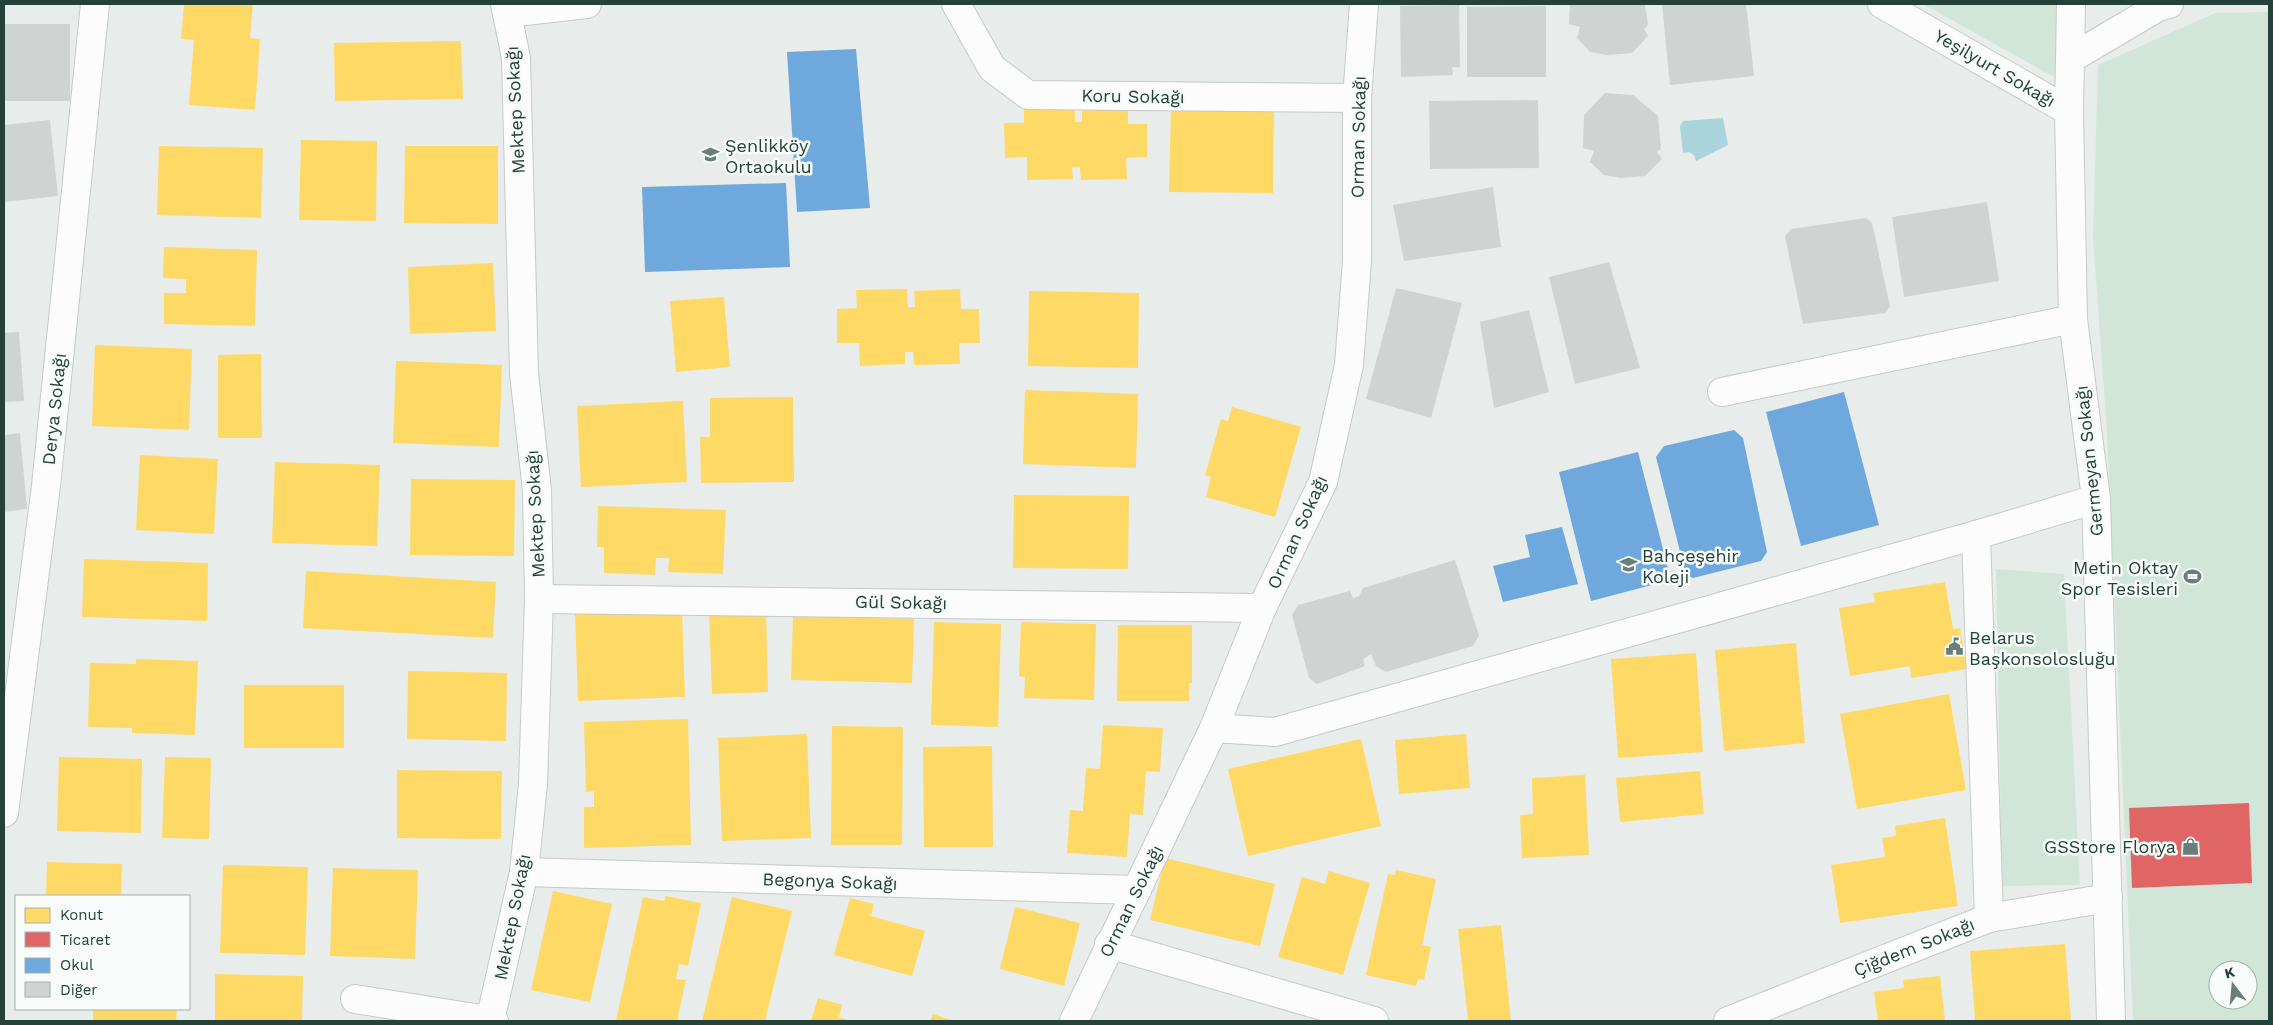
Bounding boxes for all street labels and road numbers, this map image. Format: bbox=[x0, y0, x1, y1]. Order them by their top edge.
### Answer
street label: Yeşilyurt Sokağı bbox=[1931, 25, 2059, 111]
street label: Mektep Sokağı bbox=[501, 45, 529, 175]
street label: Orman Sokağı bbox=[1346, 76, 1370, 198]
street label: Koru Sokağı bbox=[1081, 85, 1185, 107]
street label: Derya Sokağı bbox=[38, 352, 70, 466]
street label: Germeyan Sokağı bbox=[2071, 385, 2107, 537]
street label: Mektep Sokağı bbox=[521, 449, 549, 579]
street label: Orman Sokağı bbox=[1263, 472, 1331, 592]
street label: Gül Sokağı bbox=[855, 591, 947, 613]
street label: Orman Sokağı bbox=[1095, 841, 1167, 961]
street label: Mektep Sokağı bbox=[489, 852, 535, 982]
street label: Begonya Sokağı bbox=[762, 868, 898, 894]
street label: Çiğdem Sokağı bbox=[1850, 913, 1978, 981]

